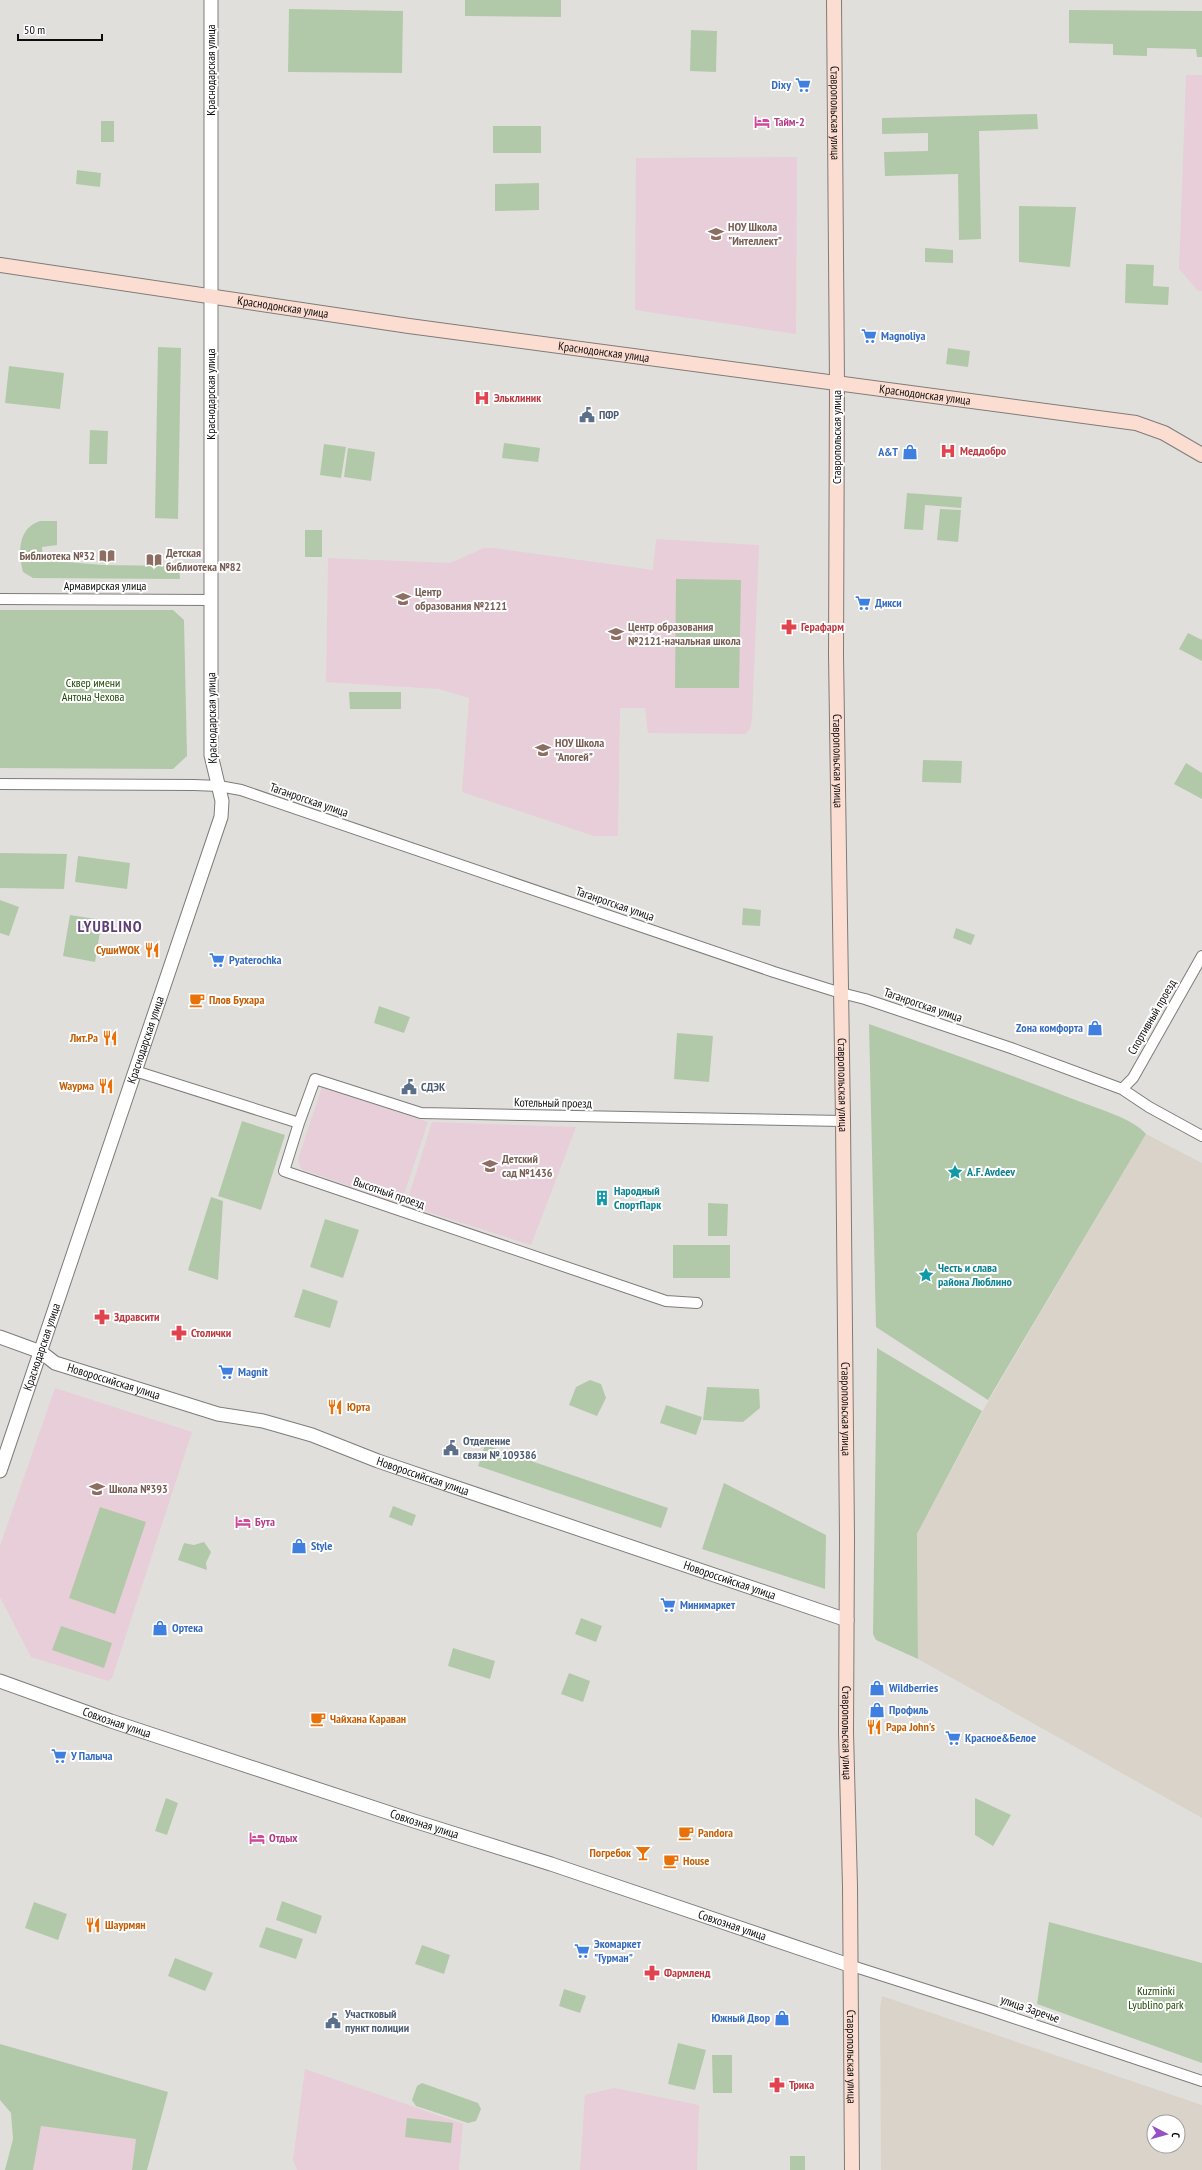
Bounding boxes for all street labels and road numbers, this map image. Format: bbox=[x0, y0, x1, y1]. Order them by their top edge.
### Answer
street label: Краснодарская улица bbox=[203, 24, 218, 116]
street label: Ставропольская улица bbox=[828, 66, 843, 160]
street label: Краснодонская улица bbox=[236, 292, 330, 321]
street label: Краснодонская улица bbox=[557, 338, 651, 365]
street label: Краснодарская улица bbox=[203, 348, 218, 440]
street label: Краснодонская улица bbox=[878, 381, 972, 408]
street label: Ставропольская улица bbox=[829, 390, 844, 484]
street label: Армавирская улица bbox=[64, 578, 147, 593]
street label: Краснодарская улица bbox=[203, 672, 220, 764]
street label: Ставропольская улица bbox=[830, 714, 846, 808]
street label: Таганрогская улица bbox=[268, 779, 351, 820]
street label: Таганрогская улица bbox=[574, 883, 657, 924]
street label: Спортивный проезд bbox=[1124, 976, 1180, 1057]
street label: Таганрогская улица bbox=[882, 984, 965, 1025]
street label: Краснодарская улица bbox=[123, 994, 167, 1086]
street label: Ставропольская улица bbox=[835, 1038, 851, 1132]
street label: Котельный проезд bbox=[514, 1094, 593, 1111]
street label: Высотный проезд bbox=[351, 1173, 428, 1212]
street label: Краснодарская улица bbox=[20, 1301, 63, 1392]
street label: Новороссийская улица bbox=[66, 1359, 162, 1403]
street label: Ставропольская улица bbox=[838, 1362, 854, 1456]
street label: Новороссийская улица bbox=[375, 1453, 471, 1498]
street label: Новороссийская улица bbox=[682, 1557, 778, 1602]
street label: Ставропольская улица bbox=[839, 1686, 855, 1780]
street label: Совхозная улица bbox=[81, 1703, 153, 1741]
street label: Совхозная улица bbox=[388, 1806, 461, 1842]
street label: Совхозная улица bbox=[696, 1906, 769, 1944]
street label: улица Заречье bbox=[999, 1991, 1062, 2026]
street label: Ставропольская улица bbox=[844, 2010, 860, 2104]

